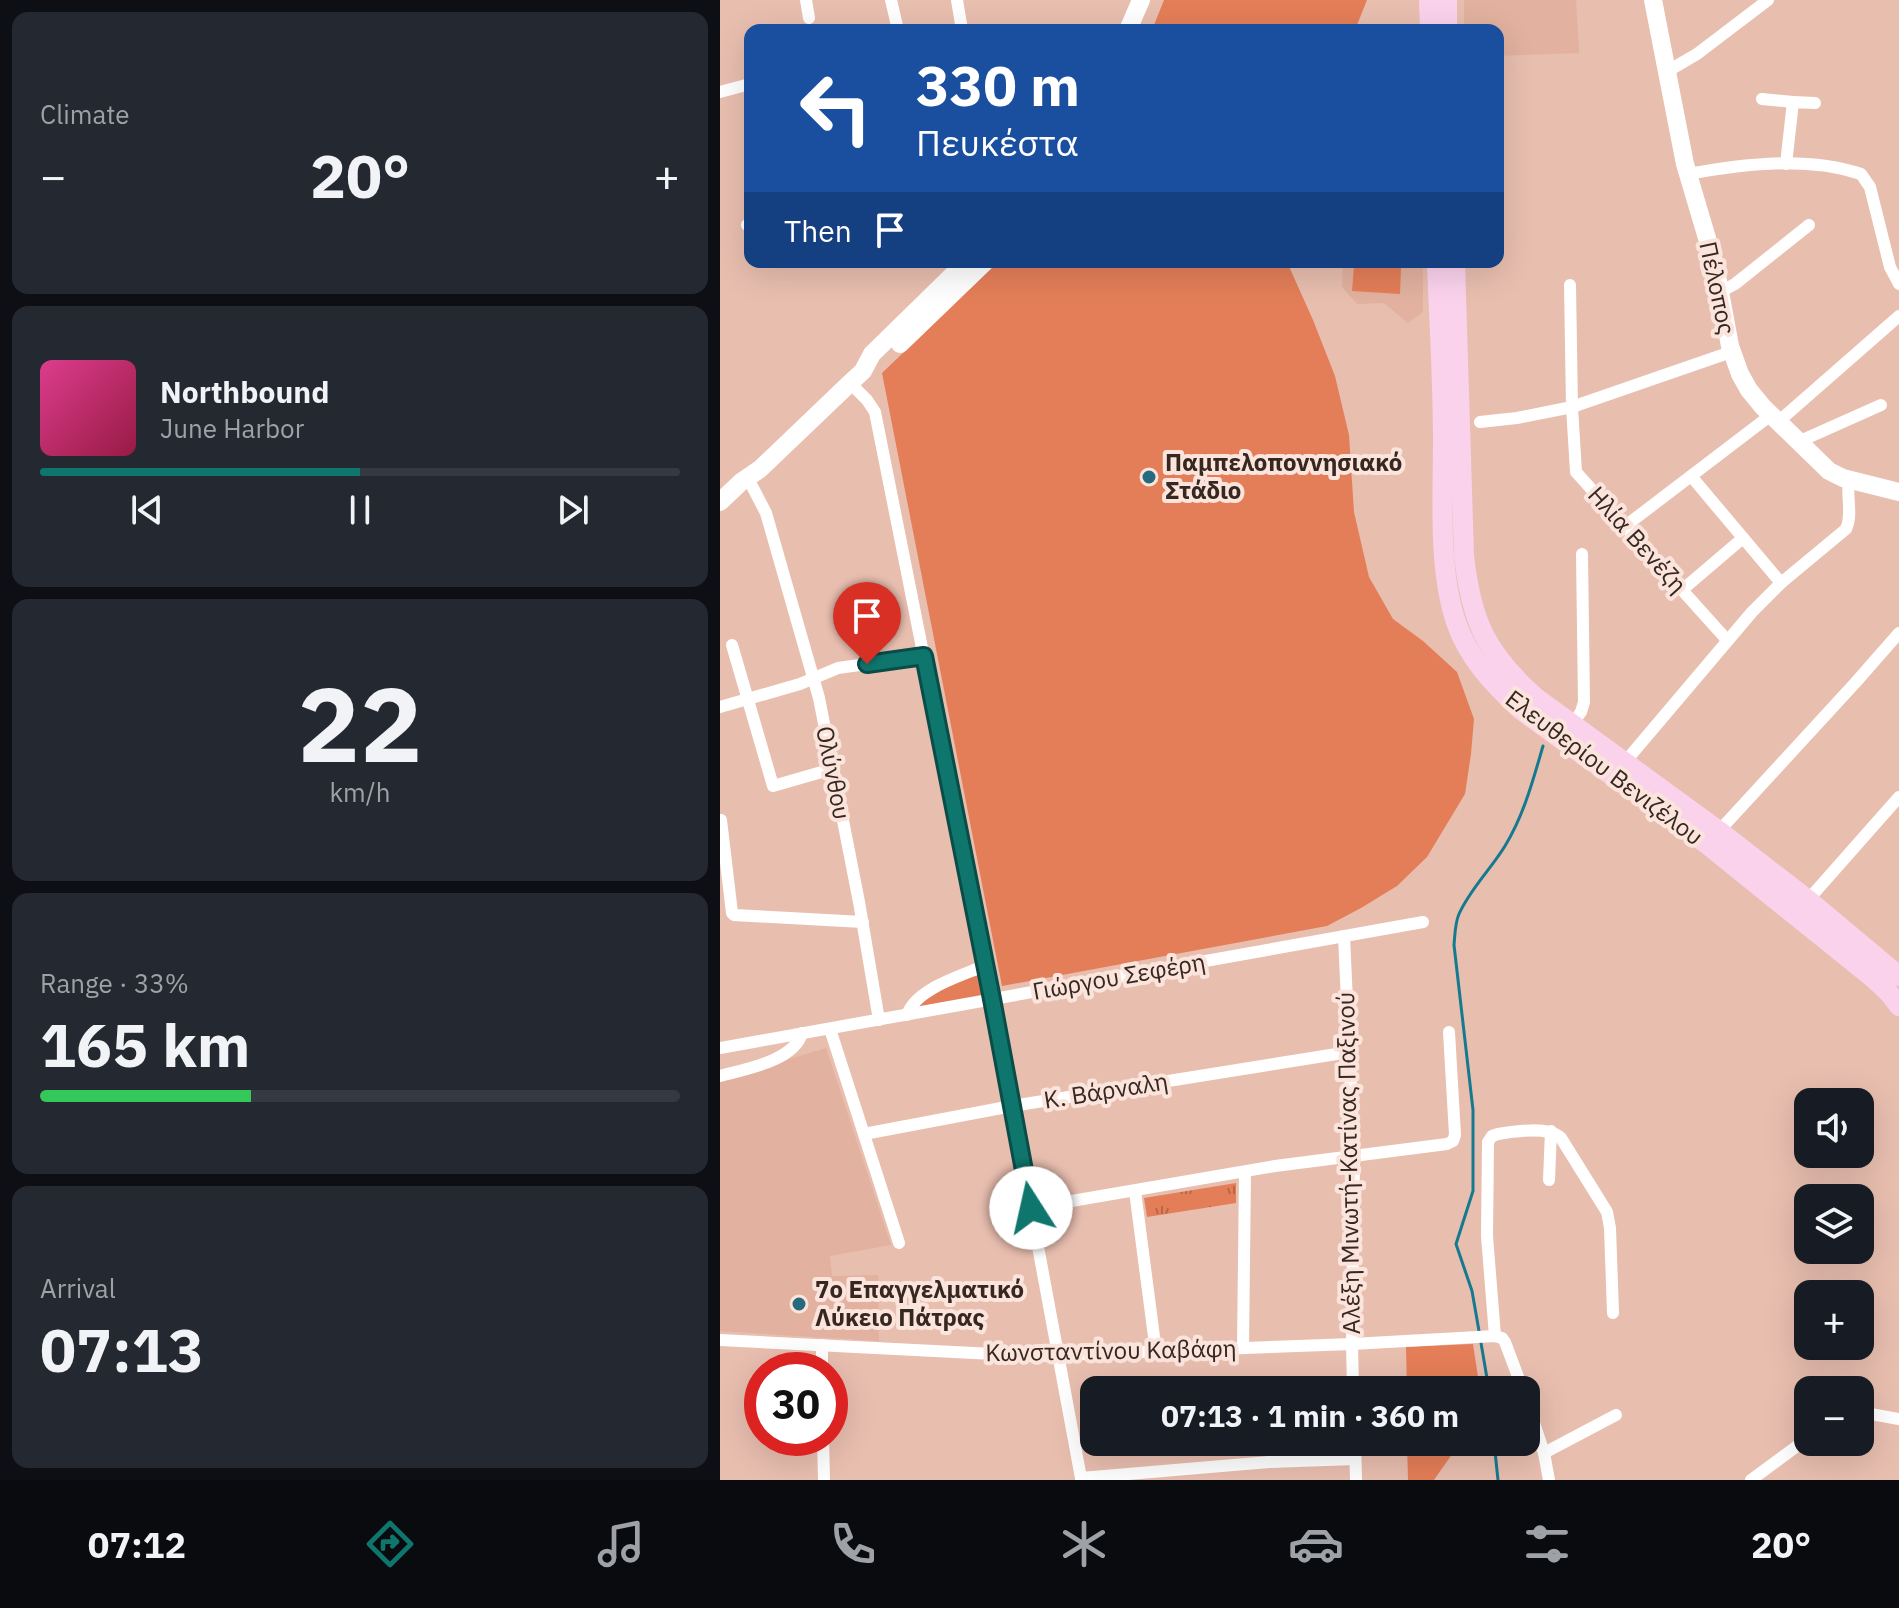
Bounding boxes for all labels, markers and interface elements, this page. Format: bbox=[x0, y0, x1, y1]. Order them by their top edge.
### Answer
text: 330 m bbox=[916, 49, 1080, 121]
icon: left bbox=[784, 56, 888, 160]
text: Climate bbox=[40, 97, 130, 131]
text: Πευκέστα bbox=[916, 119, 1079, 166]
text: 20° bbox=[310, 136, 410, 215]
text: − bbox=[40, 147, 66, 204]
text: + bbox=[654, 147, 680, 204]
icon: arrive bbox=[868, 208, 912, 252]
text: Then bbox=[784, 211, 852, 250]
street label: Πέλοπος bbox=[1693, 238, 1743, 337]
text: Northbound bbox=[160, 372, 329, 411]
text: June Harbor bbox=[160, 411, 304, 445]
place label: Παμπελοποννησιακό Στάδιο bbox=[1165, 446, 1402, 506]
marker: Παμπελοποννησιακό Στάδιο bbox=[1140, 468, 1158, 486]
street label: Ηλία Βενέζη bbox=[1581, 479, 1694, 600]
icon: previous bbox=[125, 488, 169, 532]
icon: pause bbox=[338, 488, 382, 532]
icon: next bbox=[551, 488, 595, 532]
pin bbox=[833, 582, 901, 664]
icon: arrive bbox=[845, 594, 889, 638]
text: 22 bbox=[298, 655, 422, 791]
street label: Ελευθερίου Βενιζέλου bbox=[1499, 682, 1710, 852]
street label: Ολύνθου bbox=[809, 723, 859, 822]
text: km/h bbox=[329, 775, 391, 809]
street label: Γιώργου Σεφέρη bbox=[1030, 945, 1208, 1007]
text: Range · 33% bbox=[40, 966, 189, 1000]
street label: Αλέξη Μινωτή-Κατίνας Παξινού bbox=[1329, 991, 1367, 1335]
text: 165 km bbox=[40, 1005, 250, 1084]
street label: Κ. Βάρναλη bbox=[1041, 1064, 1170, 1116]
map controls bbox=[1794, 1088, 1874, 1456]
button: sound bbox=[1794, 1088, 1874, 1168]
position arrow bbox=[989, 1166, 1073, 1250]
button: layers bbox=[1794, 1184, 1874, 1264]
text: Arrival bbox=[40, 1271, 116, 1305]
place label: 7ο Επαγγελματικό Λύκειο Πάτρας bbox=[815, 1273, 1024, 1333]
button: + bbox=[1794, 1280, 1874, 1360]
marker: 7ο Επαγγελματικό Λύκειο Πάτρας bbox=[790, 1295, 808, 1313]
text: 07:13 bbox=[40, 1310, 204, 1389]
street label: Κωνσταντίνου Καβάφη bbox=[985, 1332, 1237, 1368]
speed limit sign: 30 bbox=[744, 1352, 848, 1456]
button: − bbox=[1794, 1376, 1874, 1456]
text: 07:13 · 1 min · 360 m bbox=[1161, 1396, 1459, 1435]
icon: directions bbox=[362, 1516, 418, 1572]
icon: music bbox=[593, 1516, 649, 1572]
icon: phone bbox=[825, 1516, 881, 1572]
icon: climate bbox=[1056, 1516, 1112, 1572]
icon: car bbox=[1288, 1516, 1344, 1572]
icon: filters bbox=[1519, 1516, 1575, 1572]
text: 07:12 bbox=[88, 1521, 186, 1568]
text: 20° bbox=[1751, 1521, 1811, 1568]

